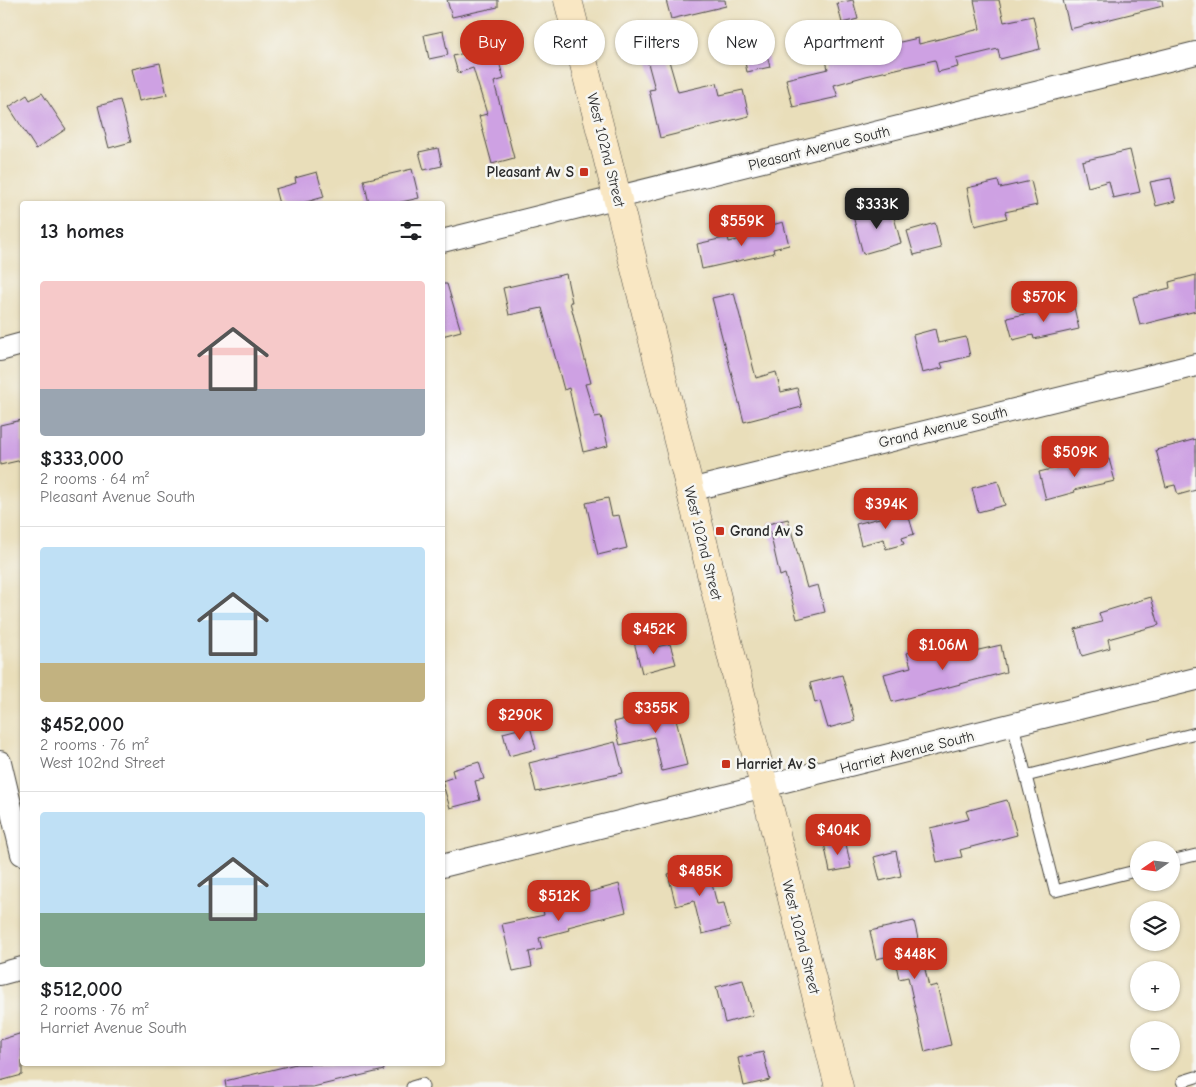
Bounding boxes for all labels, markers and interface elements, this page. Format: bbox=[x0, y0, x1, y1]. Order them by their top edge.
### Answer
chip: Buy bbox=[460, 20, 524, 65]
chip: Rent bbox=[534, 20, 605, 65]
chip: Filters bbox=[615, 20, 698, 65]
chip: New bbox=[708, 20, 775, 65]
chip: Apartment bbox=[785, 20, 902, 65]
street label: West 102nd Street bbox=[583, 91, 629, 210]
street label: Pleasant Avenue South bbox=[746, 122, 892, 174]
place label: Pleasant Av S bbox=[487, 163, 574, 181]
marker: Pleasant Av S bbox=[578, 166, 590, 178]
pin: $333K bbox=[842, 188, 912, 230]
text: $333K bbox=[856, 195, 898, 213]
pin: $559K bbox=[707, 204, 777, 247]
text: $559K bbox=[720, 212, 764, 230]
icon: filters bbox=[397, 217, 425, 245]
text: 13 homes bbox=[40, 219, 124, 243]
pin: $570K bbox=[1009, 280, 1079, 323]
text: $570K bbox=[1022, 288, 1066, 306]
icon: home bbox=[188, 314, 278, 404]
street label: Grand Avenue South bbox=[877, 402, 1009, 452]
pin: $509K bbox=[1040, 436, 1110, 478]
text: $509K bbox=[1053, 443, 1097, 461]
text: $333,000 bbox=[40, 446, 124, 470]
text: 2 rooms · 64 m² bbox=[40, 470, 149, 488]
street label: West 102nd Street bbox=[680, 484, 726, 603]
text: Pleasant Avenue South bbox=[40, 488, 195, 506]
pin: $394K bbox=[851, 488, 921, 530]
text: $394K bbox=[865, 495, 907, 513]
place label: Grand Av S bbox=[730, 522, 803, 540]
marker: Grand Av S bbox=[714, 525, 726, 537]
icon: home bbox=[188, 579, 278, 669]
pin: $452K bbox=[619, 612, 689, 655]
text: $452K bbox=[633, 620, 675, 638]
pin: $1.06M bbox=[902, 628, 984, 671]
text: $1.06M bbox=[918, 636, 968, 654]
pin: $355K bbox=[621, 692, 691, 734]
pin: $290K bbox=[485, 698, 555, 741]
text: $355K bbox=[634, 699, 678, 717]
text: $290K bbox=[498, 706, 542, 724]
text: $452,000 bbox=[40, 712, 124, 736]
street label: Harriet Avenue South bbox=[838, 727, 976, 777]
text: 2 rooms · 76 m² bbox=[40, 736, 149, 754]
text: West 102nd Street bbox=[40, 754, 165, 772]
place label: Harriet Av S bbox=[736, 755, 816, 773]
marker: Harriet Av S bbox=[720, 758, 732, 770]
pin: $404K bbox=[803, 814, 873, 856]
text: $404K bbox=[817, 821, 859, 839]
north arrow bbox=[1130, 841, 1180, 891]
map controls bbox=[1130, 841, 1180, 1071]
icon: home bbox=[188, 844, 278, 934]
pin: $485K bbox=[665, 854, 735, 897]
text: $485K bbox=[679, 862, 721, 880]
street label: West 102nd Street bbox=[778, 878, 824, 997]
pin: $512K bbox=[524, 880, 594, 922]
text: $512K bbox=[538, 887, 580, 905]
button: layers bbox=[1130, 901, 1180, 951]
pin: $448K bbox=[880, 938, 950, 980]
text: $448K bbox=[894, 945, 936, 963]
button: + bbox=[1130, 961, 1180, 1011]
text: $512,000 bbox=[40, 977, 123, 1001]
text: 2 rooms · 76 m² bbox=[40, 1001, 149, 1019]
text: Harriet Avenue South bbox=[40, 1019, 187, 1037]
button: − bbox=[1130, 1021, 1180, 1071]

